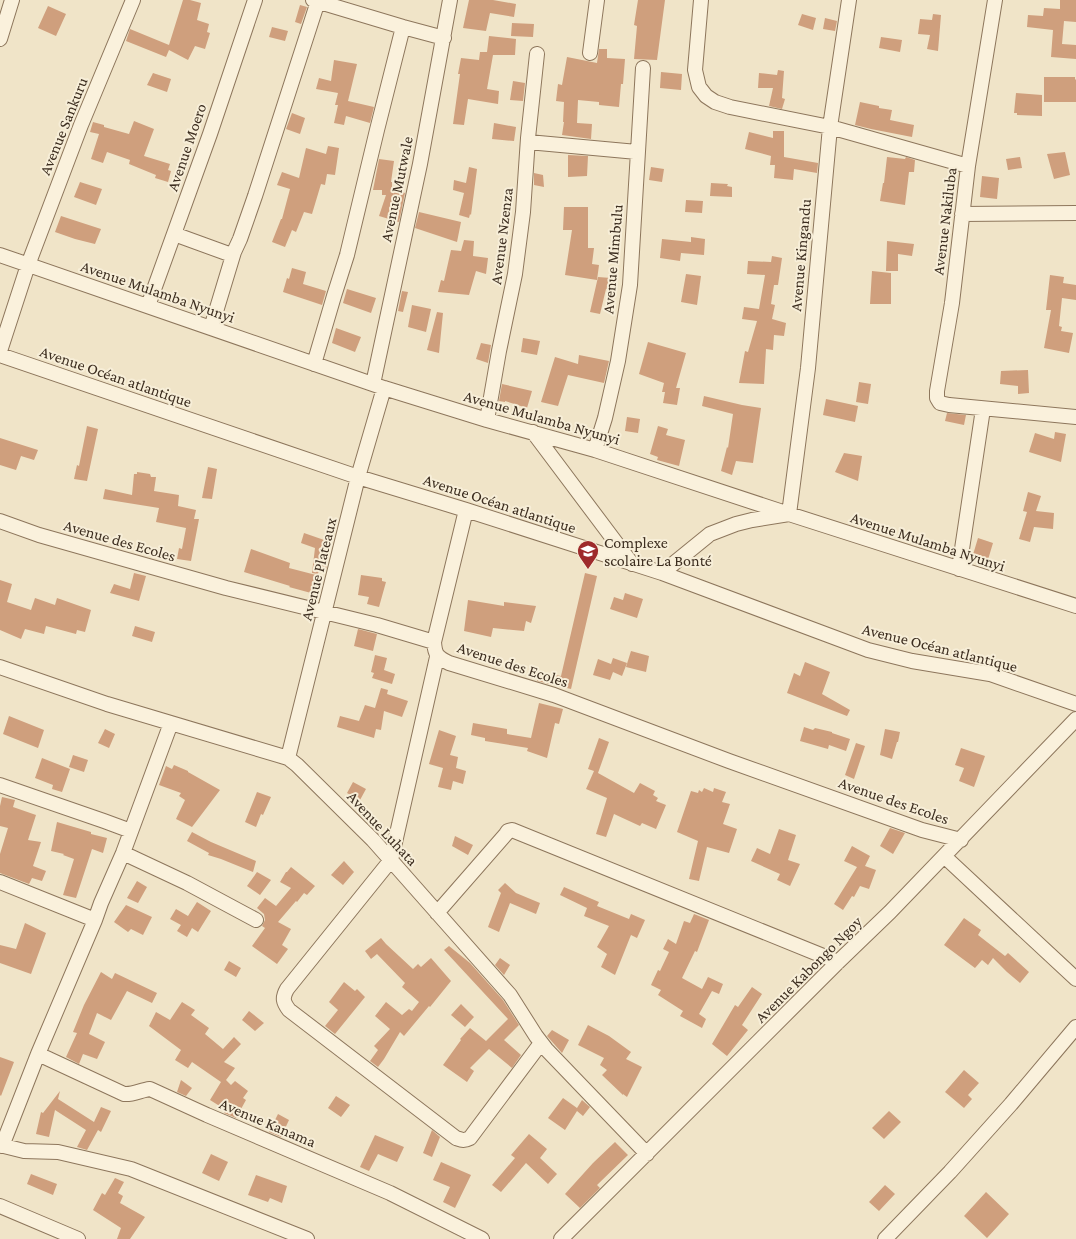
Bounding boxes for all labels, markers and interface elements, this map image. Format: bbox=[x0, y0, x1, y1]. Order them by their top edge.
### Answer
street label: Avenue Sankuru bbox=[36, 74, 91, 178]
street label: Avenue Moero bbox=[164, 101, 209, 193]
street label: Avenue Mutwale bbox=[377, 135, 416, 243]
street label: Avenue Nakiluba bbox=[929, 166, 960, 276]
street label: Avenue Nzenza bbox=[487, 186, 516, 285]
street label: Avenue Kingandu bbox=[787, 198, 815, 312]
street label: Avenue Mimbulu bbox=[599, 203, 626, 314]
street label: Avenue Mulamba Nyunyi bbox=[78, 257, 237, 327]
street label: Avenue Océan atlantique bbox=[37, 342, 194, 411]
street label: Avenue Mulamba Nyunyi bbox=[462, 387, 622, 449]
street label: Avenue Océan atlantique bbox=[421, 471, 578, 537]
street label: Avenue Mulamba Nyunyi bbox=[848, 508, 1007, 575]
street label: Avenue Plateaux bbox=[297, 515, 340, 622]
street label: Avenue des Ecoles bbox=[62, 516, 178, 565]
place label: Complexe scolaire La Bonté bbox=[604, 534, 712, 569]
school or university icon: Complexe scolaire La Bonté bbox=[576, 539, 600, 570]
street label: Avenue Océan atlantique bbox=[860, 620, 1019, 676]
street label: Avenue des Ecoles bbox=[455, 639, 570, 690]
street label: Avenue des Ecoles bbox=[836, 774, 951, 827]
street label: Avenue Luhata bbox=[344, 788, 422, 869]
street label: Avenue Kabongo Ngoy bbox=[752, 912, 866, 1027]
street label: Avenue Kanama bbox=[217, 1095, 319, 1151]

